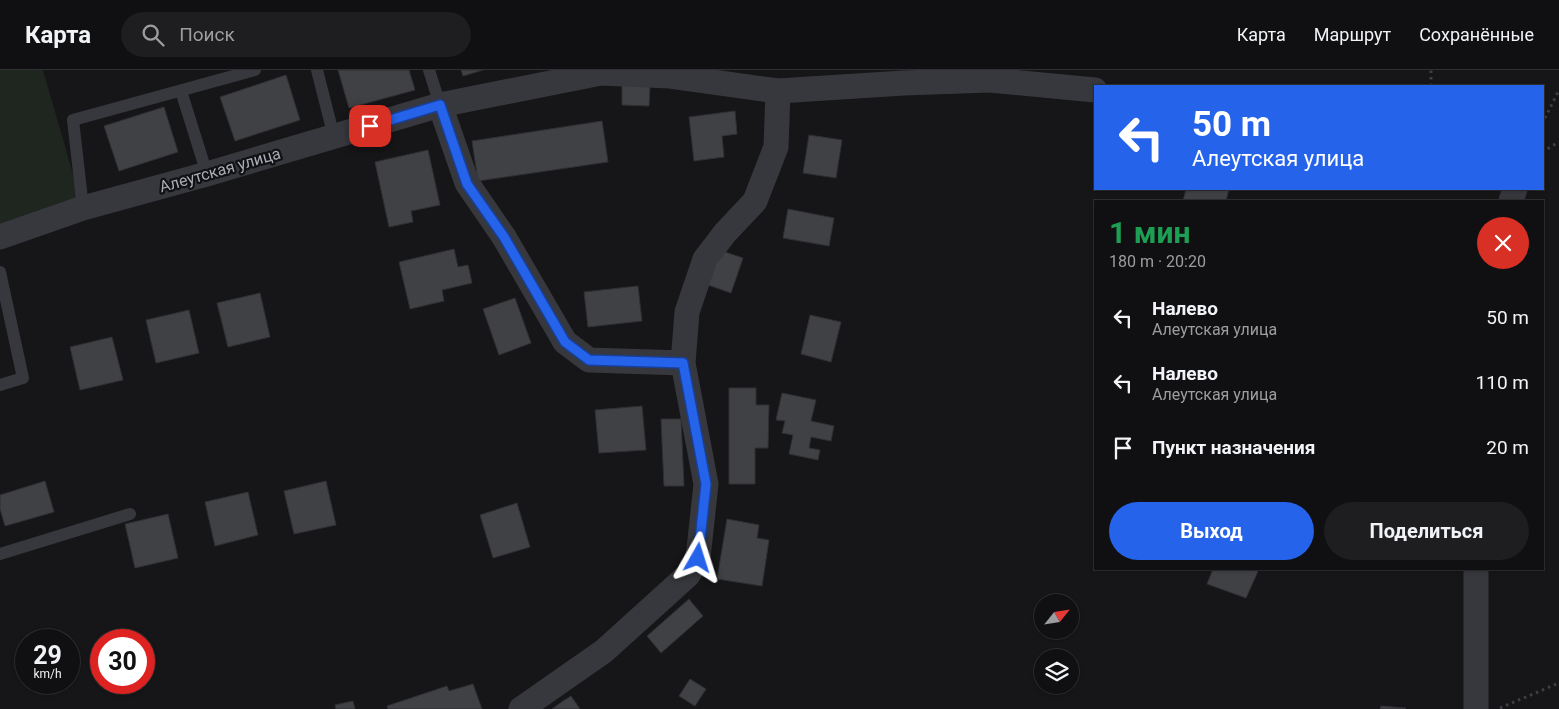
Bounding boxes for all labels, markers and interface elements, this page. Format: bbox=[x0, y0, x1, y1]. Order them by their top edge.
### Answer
search box bbox=[121, 12, 471, 57]
text: Карта bbox=[25, 21, 91, 49]
icon: search bbox=[139, 21, 167, 49]
text: Поиск bbox=[179, 23, 235, 46]
text: Карта bbox=[1237, 24, 1286, 45]
text: Маршрут bbox=[1314, 24, 1391, 45]
text: Сохранённые bbox=[1419, 24, 1534, 45]
text: 50 m bbox=[1192, 104, 1271, 145]
pin bbox=[349, 105, 391, 147]
icon: left bbox=[1109, 105, 1174, 170]
icon: arrive bbox=[356, 112, 384, 140]
street label: Алеутская улица bbox=[157, 144, 283, 196]
text: Алеутская улица bbox=[1192, 146, 1364, 171]
text: 1 мин bbox=[1109, 215, 1190, 250]
button: close bbox=[1477, 217, 1529, 269]
text: 180 m · 20:20 bbox=[1109, 252, 1206, 271]
text: Налево bbox=[1152, 297, 1218, 320]
icon: left bbox=[1109, 304, 1137, 332]
text: 50 m bbox=[1486, 306, 1529, 329]
text: Алеутская улица bbox=[1152, 320, 1277, 339]
text: Налево bbox=[1152, 362, 1218, 385]
icon: left bbox=[1109, 369, 1137, 397]
text: 110 m bbox=[1476, 371, 1529, 394]
text: Алеутская улица bbox=[1152, 385, 1277, 404]
icon: arrive bbox=[1109, 434, 1137, 462]
text: Пункт назначения bbox=[1152, 436, 1315, 459]
text: 20 m bbox=[1486, 436, 1529, 459]
button: Выход bbox=[1109, 502, 1314, 560]
button: Поделиться bbox=[1324, 502, 1529, 560]
position arrow bbox=[671, 531, 723, 583]
north arrow bbox=[1034, 594, 1079, 639]
map controls bbox=[1034, 594, 1079, 694]
speed limit sign: 30 bbox=[90, 629, 155, 694]
text: 29 bbox=[33, 641, 62, 670]
button: layers bbox=[1034, 649, 1079, 694]
text: km/h bbox=[33, 667, 62, 681]

